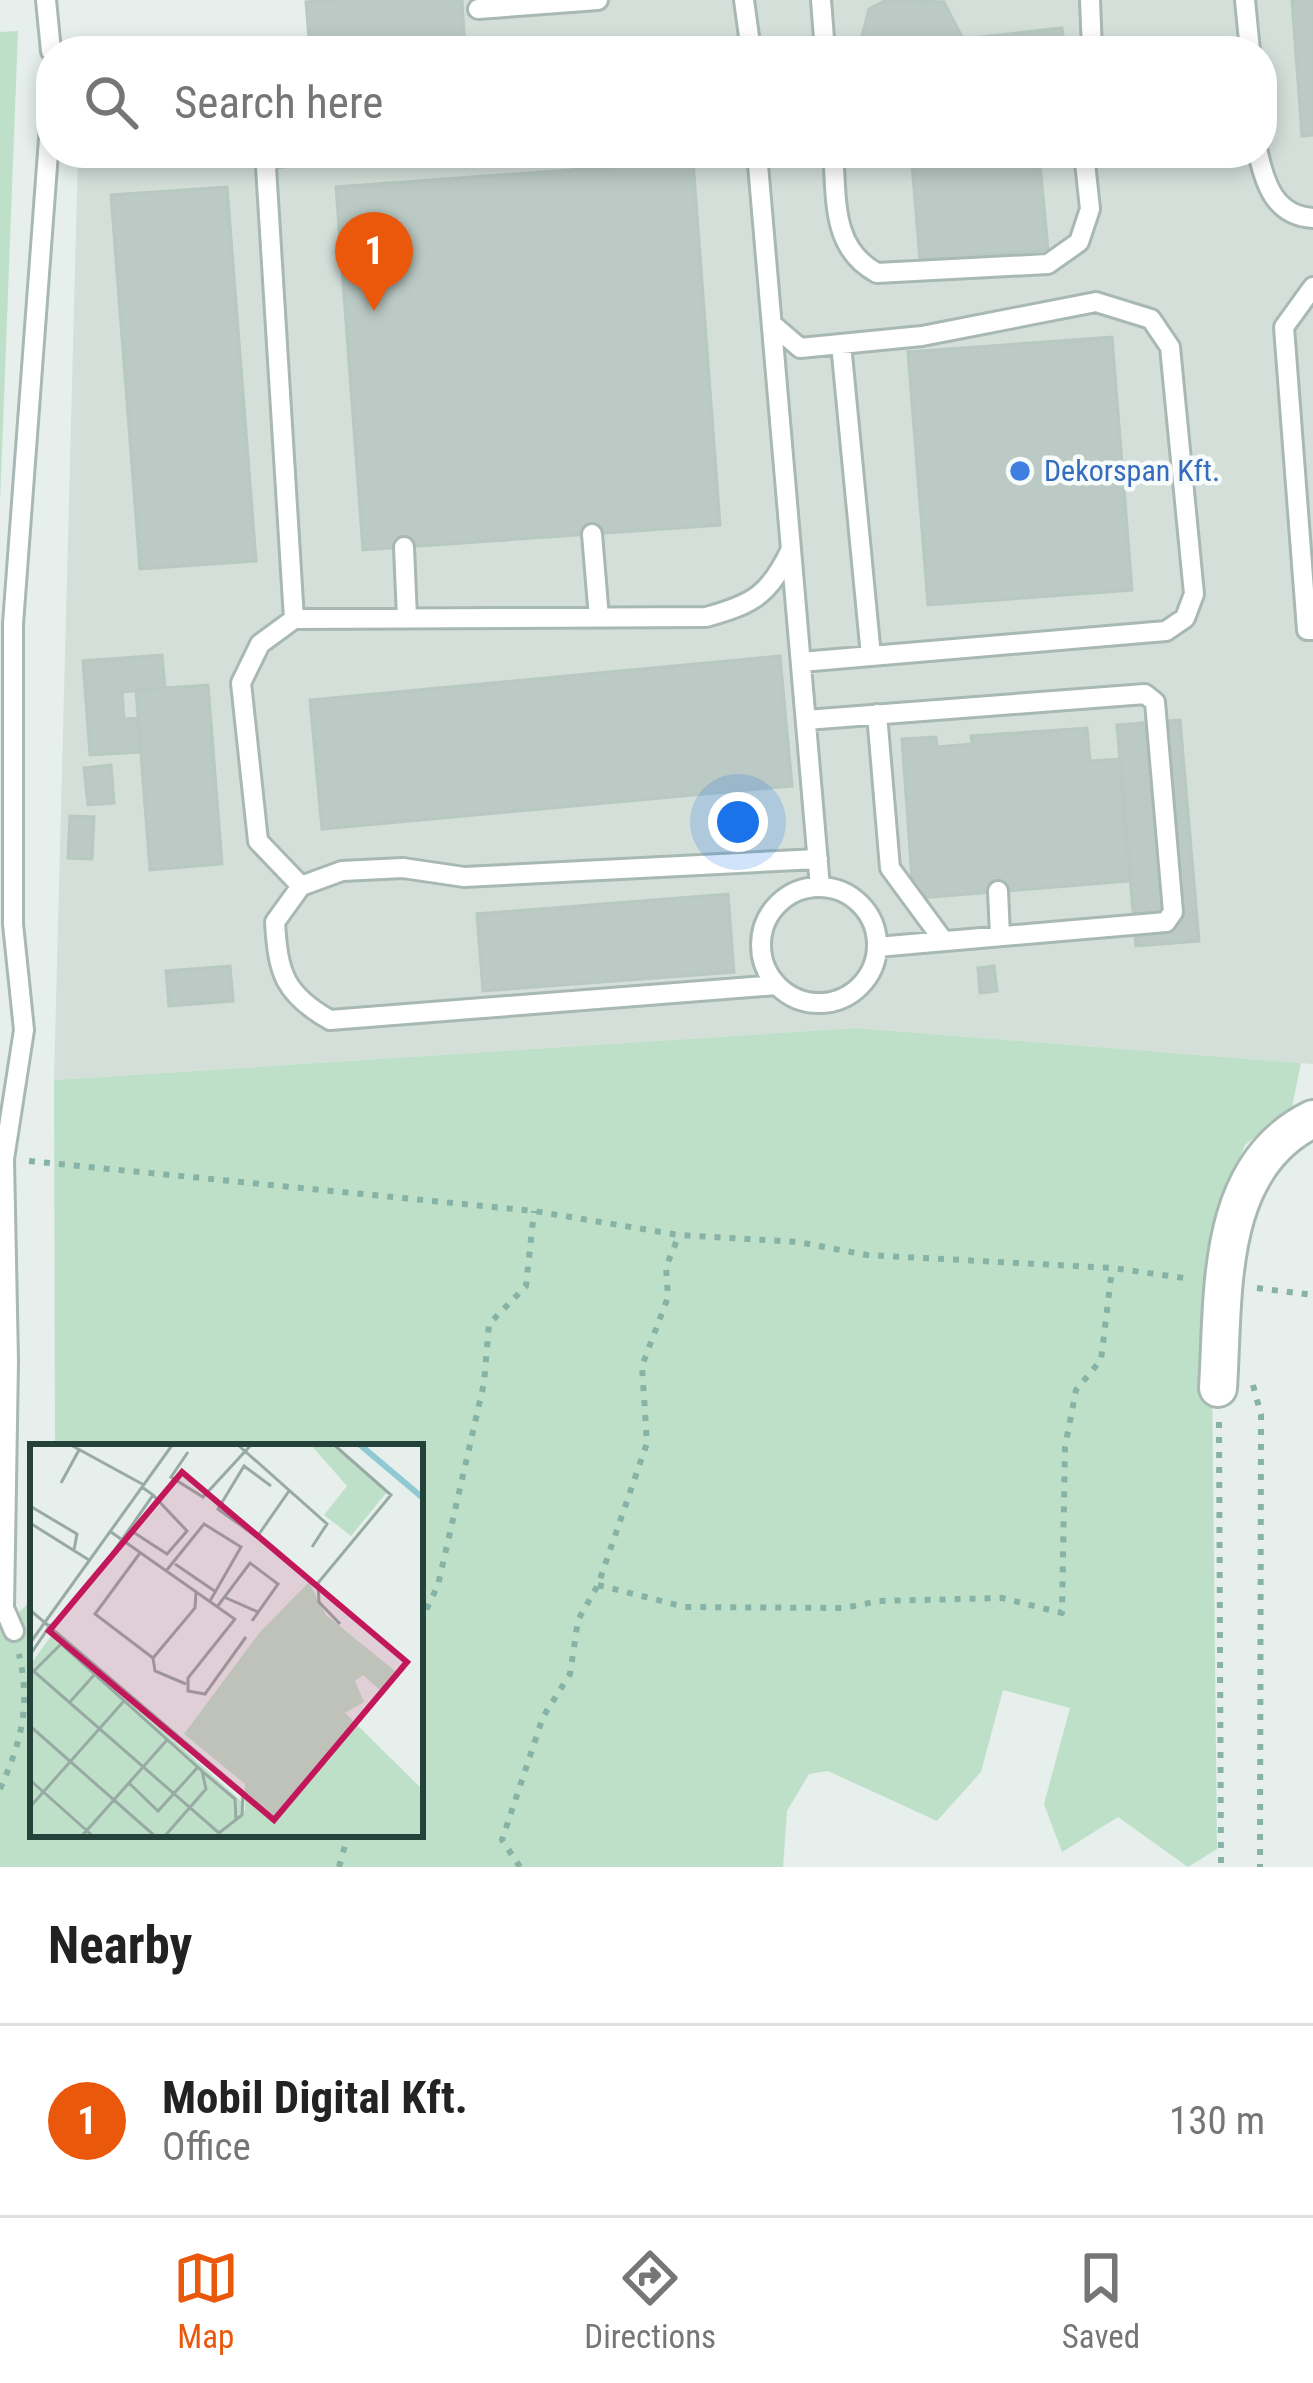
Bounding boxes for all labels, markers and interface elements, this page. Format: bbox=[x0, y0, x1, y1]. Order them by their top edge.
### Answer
search box bbox=[36, 36, 1277, 168]
icon: search bbox=[78, 69, 144, 135]
text: Search here bbox=[174, 76, 383, 129]
pin: 1 bbox=[335, 212, 413, 311]
place label: Dekorspan Kft. bbox=[1044, 453, 1220, 488]
marker: Dekorspan Kft. bbox=[1007, 458, 1033, 484]
your location bbox=[708, 792, 768, 852]
inset map bbox=[30, 1444, 423, 1837]
text: Nearby bbox=[48, 1916, 192, 1975]
text: Mobil Digital Kft. bbox=[162, 2071, 468, 2124]
text: 1 bbox=[77, 2098, 97, 2144]
text: 130 m bbox=[1169, 2098, 1265, 2144]
text: Office bbox=[162, 2124, 251, 2170]
tab: Map bbox=[173, 2245, 239, 2356]
tab: Directions bbox=[584, 2245, 716, 2356]
tab: Saved bbox=[1062, 2245, 1140, 2356]

